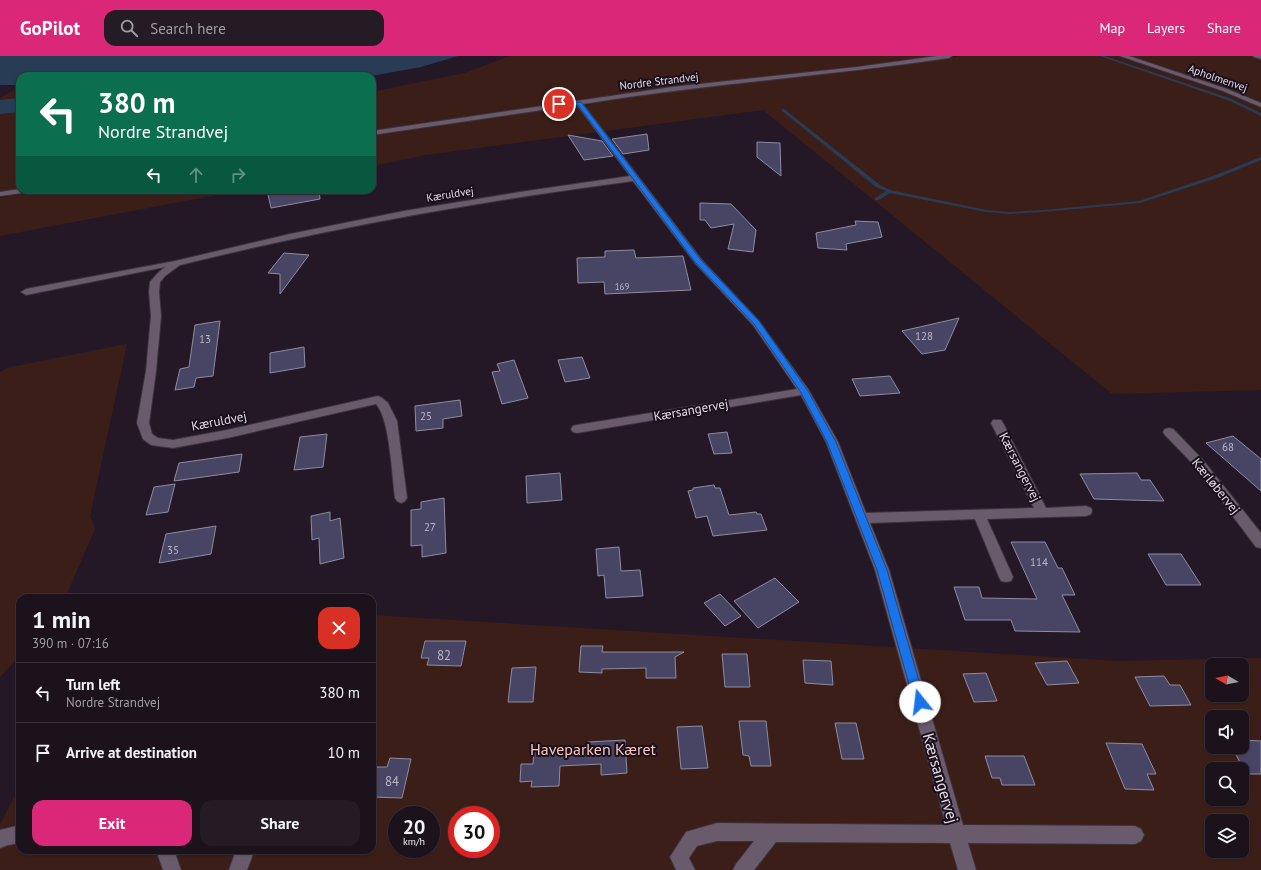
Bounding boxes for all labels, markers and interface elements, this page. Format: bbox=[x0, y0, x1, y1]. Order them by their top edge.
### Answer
search box bbox=[104, 10, 384, 46]
text: GoPilot bbox=[20, 16, 80, 40]
icon: search bbox=[118, 17, 140, 39]
text: Search here bbox=[150, 19, 226, 38]
text: Map bbox=[1099, 19, 1125, 37]
text: Layers bbox=[1147, 19, 1185, 37]
text: Share bbox=[1207, 19, 1241, 37]
street label: Apholmenvej bbox=[1187, 61, 1250, 95]
street label: Nordre Strandvej bbox=[619, 69, 699, 93]
text: 380 m bbox=[98, 84, 175, 121]
pin bbox=[542, 87, 576, 121]
icon: left bbox=[32, 88, 84, 140]
icon: arrive bbox=[548, 93, 570, 115]
text: Nordre Strandvej bbox=[98, 120, 228, 143]
icon: left bbox=[143, 164, 165, 186]
icon: ahead bbox=[185, 164, 207, 186]
icon: right bbox=[227, 164, 249, 186]
street label: Kæruldvej bbox=[425, 183, 475, 205]
house number: 169 bbox=[615, 281, 629, 292]
house number: 128 bbox=[915, 329, 933, 343]
house number: 13 bbox=[199, 332, 211, 346]
street label: Kærsangervej bbox=[652, 395, 730, 425]
street label: Kæruldvej bbox=[190, 407, 248, 435]
house number: 25 bbox=[420, 409, 432, 423]
street label: Kærsangervej bbox=[995, 429, 1045, 505]
house number: 68 bbox=[1222, 440, 1234, 454]
street label: Kærløbervej bbox=[1188, 454, 1244, 518]
house number: 27 bbox=[424, 520, 436, 534]
house number: 35 bbox=[167, 543, 179, 557]
house number: 114 bbox=[1030, 555, 1048, 569]
text: 1 min bbox=[32, 604, 91, 635]
button: close bbox=[318, 607, 360, 649]
text: 390 m · 07:16 bbox=[32, 635, 109, 652]
house number: 82 bbox=[437, 647, 451, 664]
north arrow bbox=[1205, 658, 1249, 702]
map controls bbox=[1205, 658, 1249, 858]
text: Turn left bbox=[66, 675, 120, 694]
position arrow bbox=[899, 681, 941, 723]
icon: left bbox=[32, 682, 54, 704]
text: 380 m bbox=[319, 683, 360, 702]
text: Nordre Strandvej bbox=[66, 694, 160, 711]
button: sound bbox=[1205, 710, 1249, 754]
street label: Kærsangervej bbox=[919, 731, 963, 825]
park label: Haveparken Kæret bbox=[530, 739, 657, 759]
icon: arrive bbox=[32, 742, 54, 764]
text: Arrive at destination bbox=[66, 743, 197, 762]
text: 10 m bbox=[327, 743, 360, 762]
button: search bbox=[1205, 762, 1249, 806]
house number: 84 bbox=[385, 773, 399, 790]
button: Exit bbox=[32, 800, 192, 846]
button: Share bbox=[200, 800, 360, 846]
speed limit sign: 30 bbox=[448, 806, 500, 858]
text: 20 bbox=[403, 814, 425, 840]
button: layers bbox=[1205, 814, 1249, 858]
text: km/h bbox=[403, 835, 425, 848]

